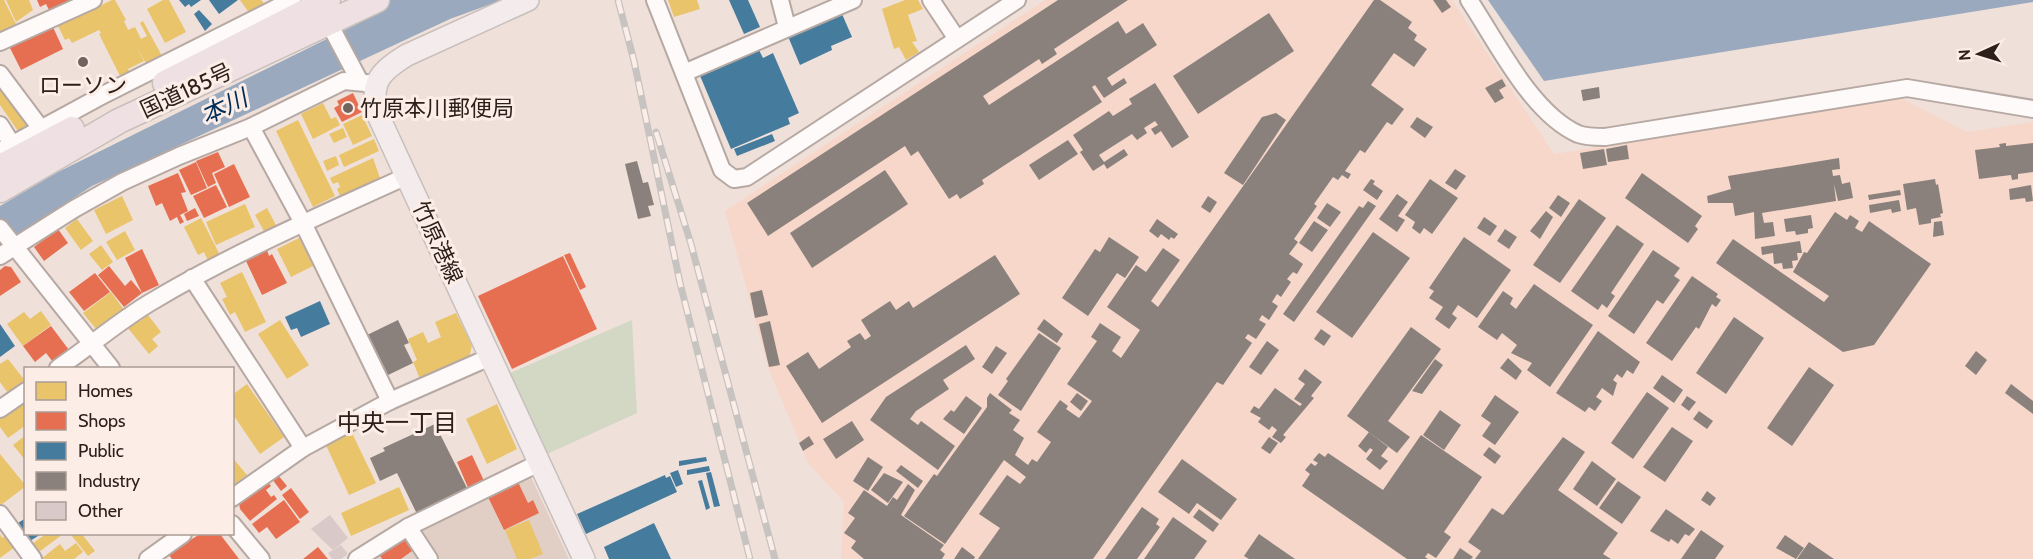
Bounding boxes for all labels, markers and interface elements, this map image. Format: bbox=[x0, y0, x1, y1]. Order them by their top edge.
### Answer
north arrow bbox=[1949, 24, 2009, 84]
text: N bbox=[1955, 49, 1974, 61]
marker: ローソン bbox=[76, 55, 90, 69]
street label: 国道185号 bbox=[136, 57, 237, 123]
place label: ローソン bbox=[39, 72, 127, 99]
water label: 本川 bbox=[196, 82, 254, 130]
place label: 竹原本川郵便局 bbox=[360, 95, 514, 122]
marker: 竹原本川郵便局 bbox=[341, 101, 355, 115]
street label: 竹原港線 bbox=[407, 197, 468, 288]
legend bbox=[24, 367, 234, 535]
text: Homes bbox=[78, 380, 133, 402]
district label: 中央一丁目 bbox=[337, 408, 457, 437]
text: Shops bbox=[78, 410, 126, 432]
text: Public bbox=[78, 440, 124, 462]
text: Industry bbox=[78, 470, 140, 492]
text: Other bbox=[78, 500, 123, 522]

